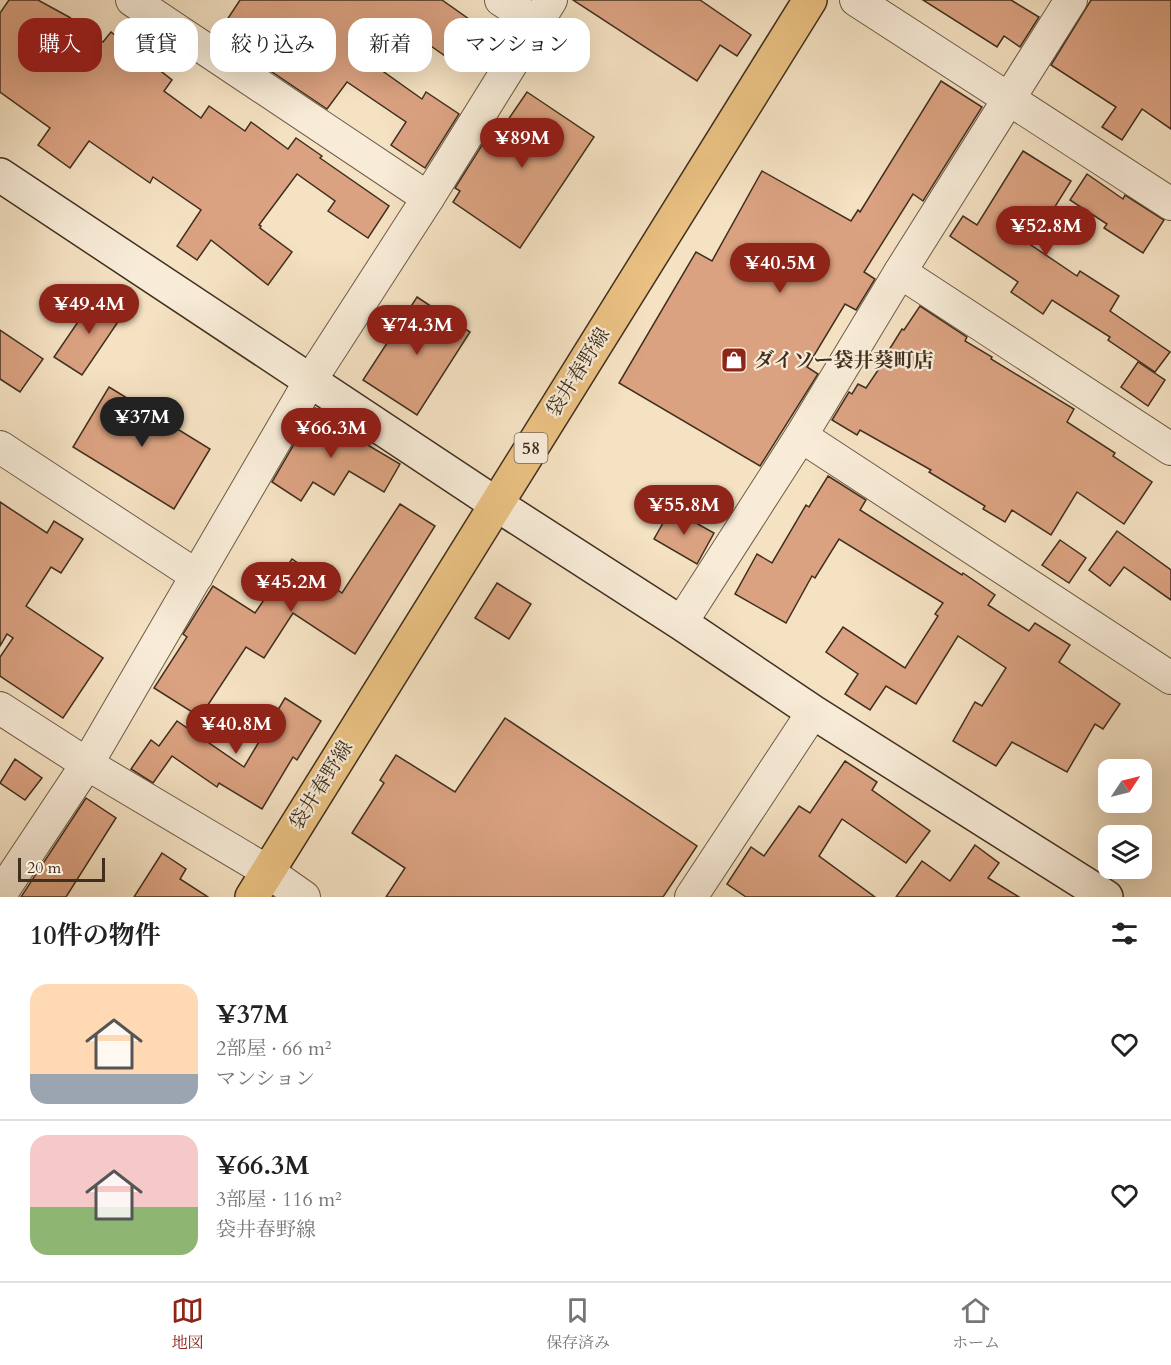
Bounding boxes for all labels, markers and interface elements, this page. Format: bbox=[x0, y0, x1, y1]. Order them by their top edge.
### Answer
chip: 購入 bbox=[18, 18, 102, 72]
chip: 賃貸 bbox=[114, 18, 198, 72]
chip: 絞り込み bbox=[210, 18, 336, 72]
chip: 新着 bbox=[348, 18, 432, 72]
chip: マンション bbox=[444, 18, 590, 72]
pin: ¥89M bbox=[486, 118, 558, 169]
text: ¥89M bbox=[494, 124, 550, 151]
pin: ¥52.8M bbox=[997, 206, 1095, 257]
text: ¥52.8M bbox=[1010, 212, 1082, 239]
pin: ¥40.5M bbox=[731, 243, 829, 294]
text: ¥40.5M bbox=[744, 249, 816, 276]
pin: ¥49.4M bbox=[40, 284, 138, 335]
text: ¥49.4M bbox=[53, 290, 125, 317]
pin: ¥74.3M bbox=[368, 305, 466, 356]
text: ¥74.3M bbox=[381, 311, 453, 338]
street label: 袋井春野線 bbox=[540, 322, 616, 422]
shop icon: ダイソー袋井葵町店 bbox=[719, 345, 749, 375]
place label: ダイソー袋井葵町店 bbox=[754, 347, 934, 374]
pin: ¥37M bbox=[106, 397, 178, 448]
text: ¥37M bbox=[114, 403, 170, 430]
pin: ¥66.3M bbox=[282, 408, 380, 459]
text: ¥66.3M bbox=[295, 414, 367, 441]
road number: 58 bbox=[514, 433, 548, 463]
pin: ¥55.8M bbox=[635, 485, 733, 536]
text: ¥55.8M bbox=[648, 491, 720, 518]
pin: ¥45.2M bbox=[242, 562, 340, 613]
text: ¥45.2M bbox=[255, 568, 327, 595]
pin: ¥40.8M bbox=[187, 704, 285, 755]
text: ¥40.8M bbox=[200, 710, 272, 737]
street label: 袋井春野線 bbox=[283, 735, 359, 835]
north arrow bbox=[1098, 759, 1152, 813]
map controls bbox=[1098, 759, 1152, 879]
button: layers bbox=[1098, 825, 1152, 879]
scale bar bbox=[18, 855, 105, 882]
text: 20 m bbox=[27, 857, 61, 879]
icon: filters bbox=[1108, 917, 1141, 950]
text: 10件の物件 bbox=[30, 918, 161, 953]
text: ¥37M bbox=[216, 997, 289, 1032]
icon: home bbox=[78, 1008, 150, 1080]
icon: heart bbox=[1108, 1028, 1141, 1061]
text: 2部屋 · 66 m² bbox=[216, 1035, 332, 1062]
text: マンション bbox=[216, 1065, 315, 1092]
text: ¥66.3M bbox=[216, 1148, 309, 1183]
icon: home bbox=[78, 1159, 150, 1231]
icon: heart bbox=[1108, 1179, 1141, 1212]
text: 3部屋 · 116 m² bbox=[216, 1186, 342, 1213]
text: 袋井春野線 bbox=[216, 1216, 316, 1243]
tab: 地図 bbox=[171, 1294, 204, 1354]
tab: 保存済み bbox=[546, 1294, 610, 1354]
tab: ホーム bbox=[952, 1294, 1000, 1354]

